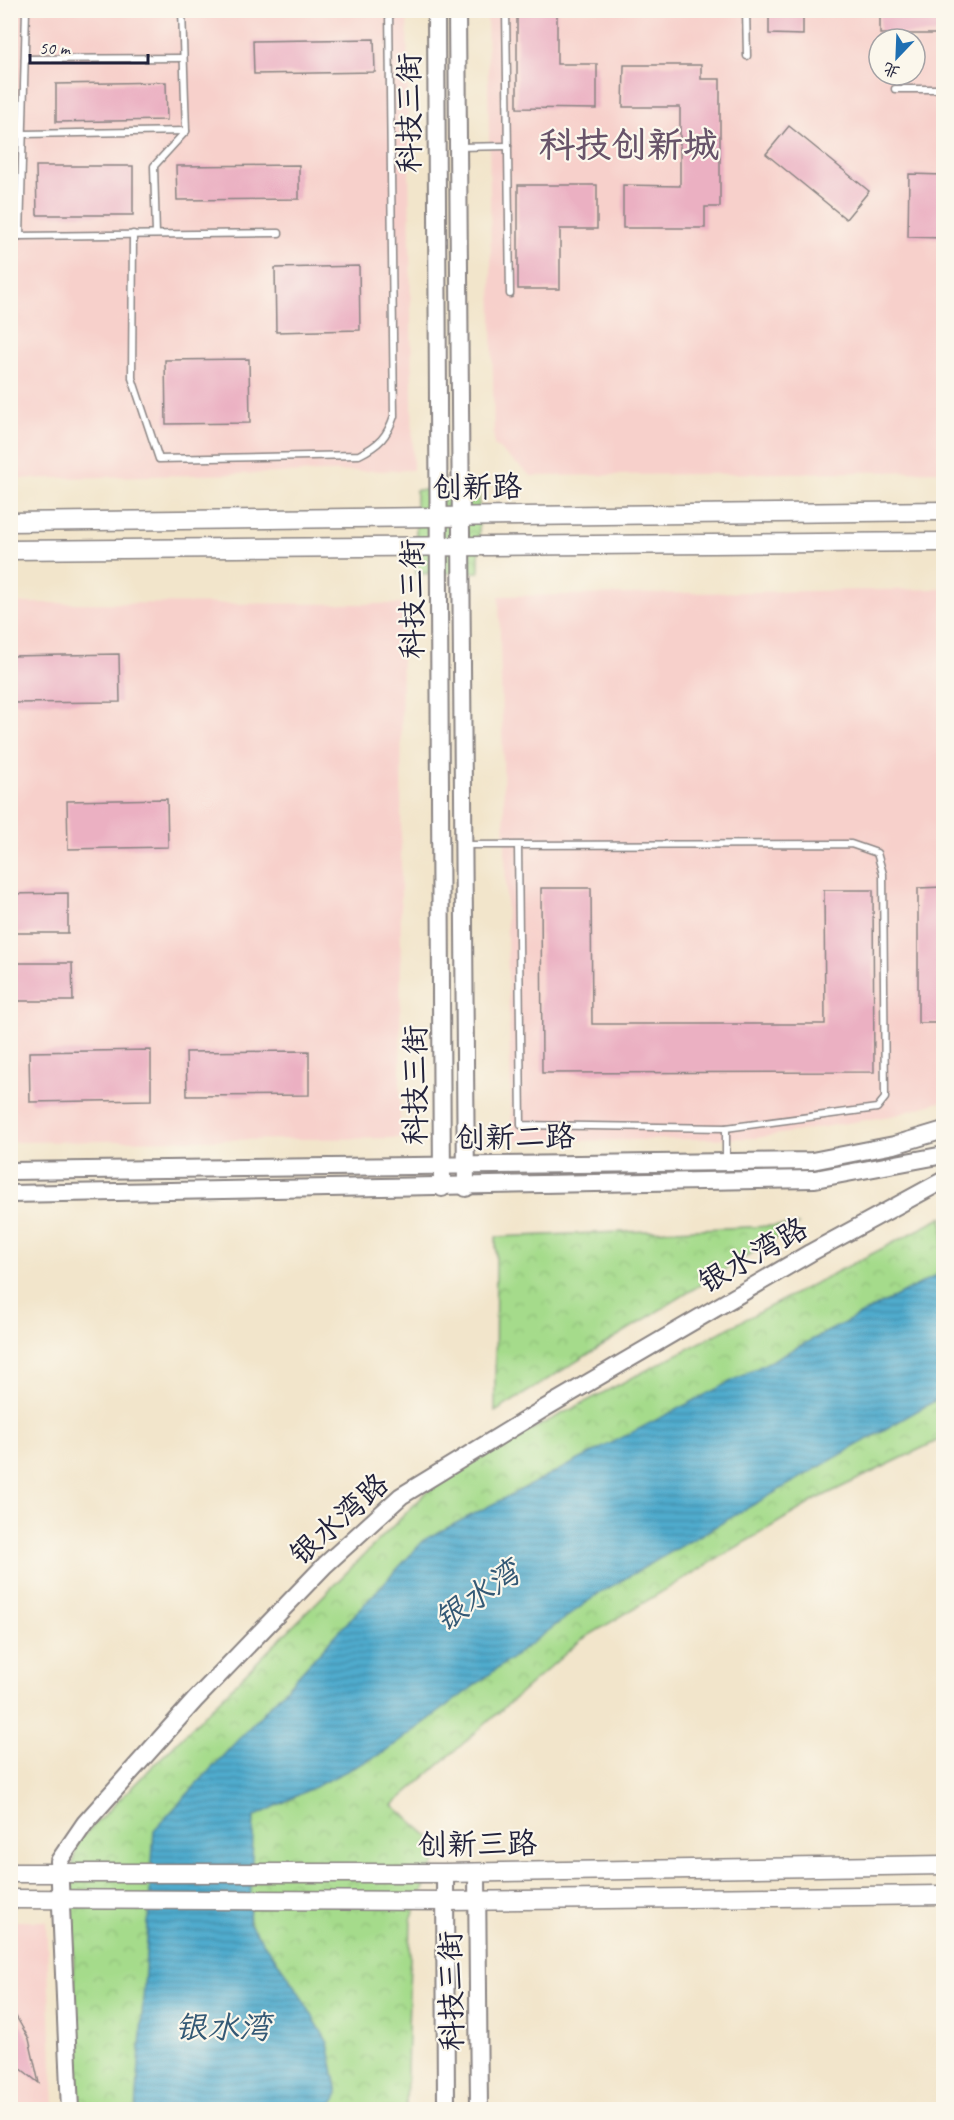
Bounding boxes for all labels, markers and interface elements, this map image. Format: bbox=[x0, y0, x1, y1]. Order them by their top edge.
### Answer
scale bar bbox=[30, 27, 148, 65]
north arrow bbox=[867, 27, 927, 87]
text: 50 m bbox=[39, 37, 72, 59]
street label: 科技三街 bbox=[390, 53, 428, 173]
text: 北 bbox=[880, 58, 903, 82]
district label: 科技创新城 bbox=[539, 122, 719, 168]
street label: 创新路 bbox=[432, 467, 522, 507]
street label: 科技三街 bbox=[393, 539, 431, 659]
street label: 科技三街 bbox=[396, 1025, 434, 1145]
street label: 创新二路 bbox=[455, 1117, 575, 1157]
street label: 银水湾路 bbox=[692, 1209, 814, 1301]
street label: 银水湾路 bbox=[282, 1465, 396, 1573]
water label: 银水湾 bbox=[426, 1549, 531, 1640]
street label: 创新三路 bbox=[417, 1824, 537, 1864]
street label: 科技三街 bbox=[431, 1931, 471, 2051]
water label: 银水湾 bbox=[175, 2007, 275, 2048]

